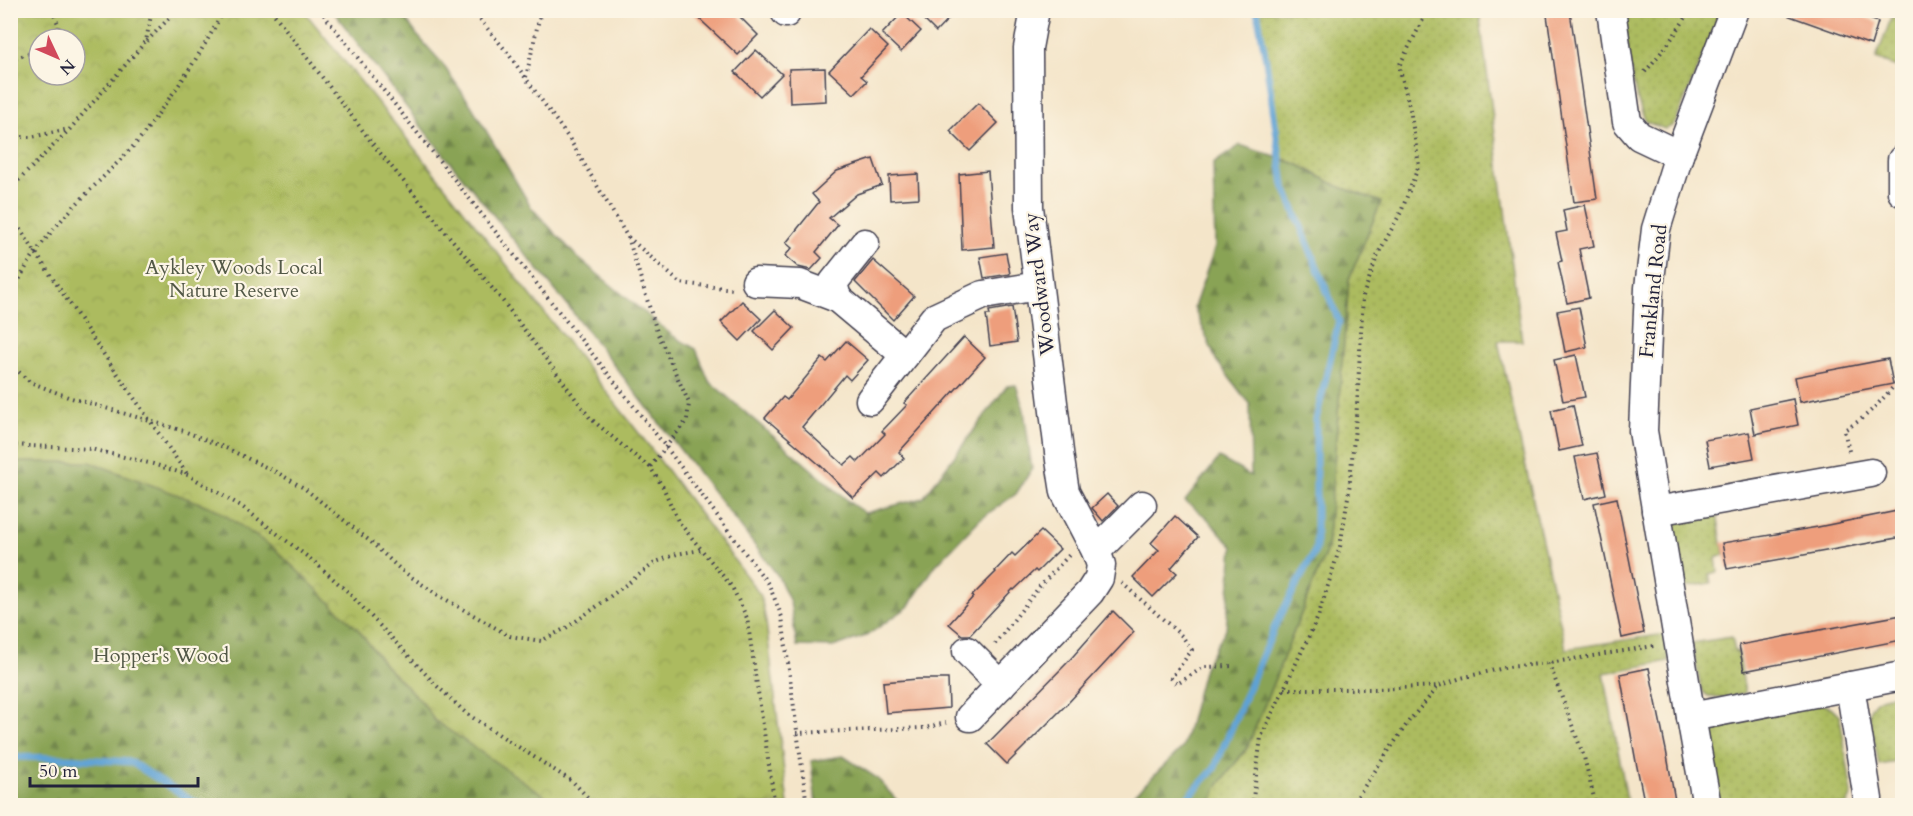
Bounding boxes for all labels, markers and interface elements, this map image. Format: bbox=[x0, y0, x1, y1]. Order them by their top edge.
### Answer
north arrow bbox=[27, 27, 87, 87]
text: N bbox=[54, 54, 80, 79]
street label: Woodward Way bbox=[1017, 211, 1061, 358]
street label: Frankland Road bbox=[1633, 222, 1673, 359]
park label: Aykley Woods Local Nature Reserve bbox=[145, 254, 323, 304]
park label: Hopper's Wood bbox=[93, 642, 229, 669]
scale bar bbox=[30, 750, 198, 788]
text: 50 m bbox=[39, 759, 78, 784]

